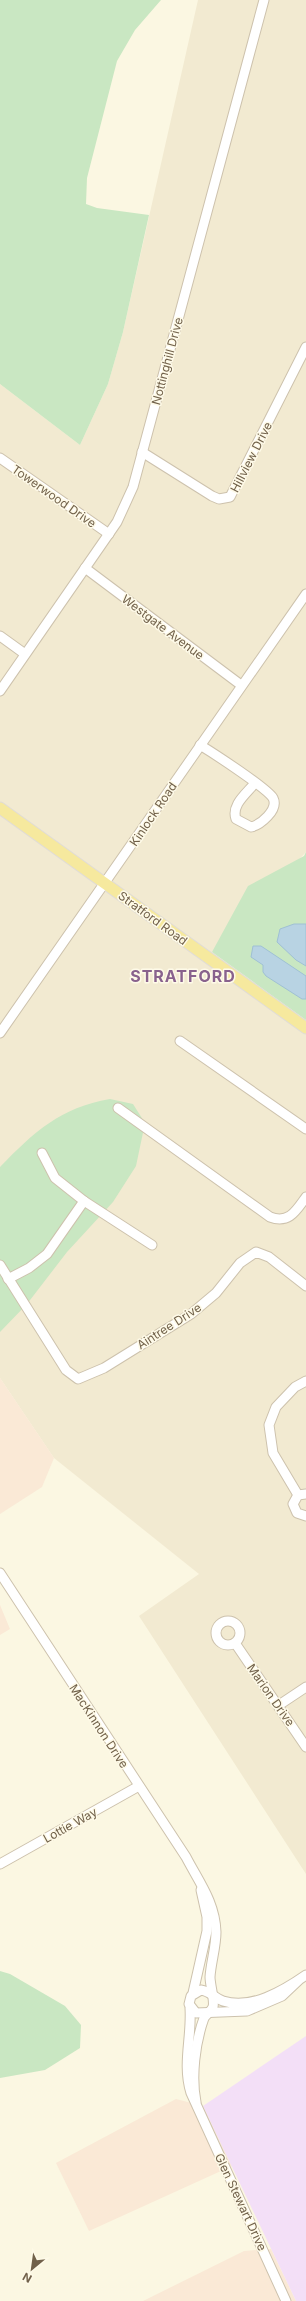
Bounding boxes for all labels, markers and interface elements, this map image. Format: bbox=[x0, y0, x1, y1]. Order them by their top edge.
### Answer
street label: Nottinghill Drive bbox=[148, 316, 186, 406]
street label: Hillview Drive bbox=[227, 419, 275, 495]
street label: Towerwood Drive bbox=[9, 461, 99, 531]
street label: Westgate Avenue bbox=[119, 591, 207, 663]
street label: Kinlock Road bbox=[126, 779, 180, 849]
street label: Stratford Road bbox=[116, 888, 190, 948]
district label: STRATFORD bbox=[130, 966, 236, 986]
street label: Aintree Drive bbox=[134, 1300, 204, 1352]
street label: Marion Drive bbox=[244, 1661, 298, 1729]
street label: MacKinnon Drive bbox=[66, 1681, 132, 1771]
street label: Lottie Way bbox=[40, 1804, 100, 1846]
street label: Glen Stewart Drive bbox=[212, 2151, 270, 2253]
north arrow bbox=[12, 2249, 52, 2289]
text: N bbox=[20, 2270, 34, 2286]

